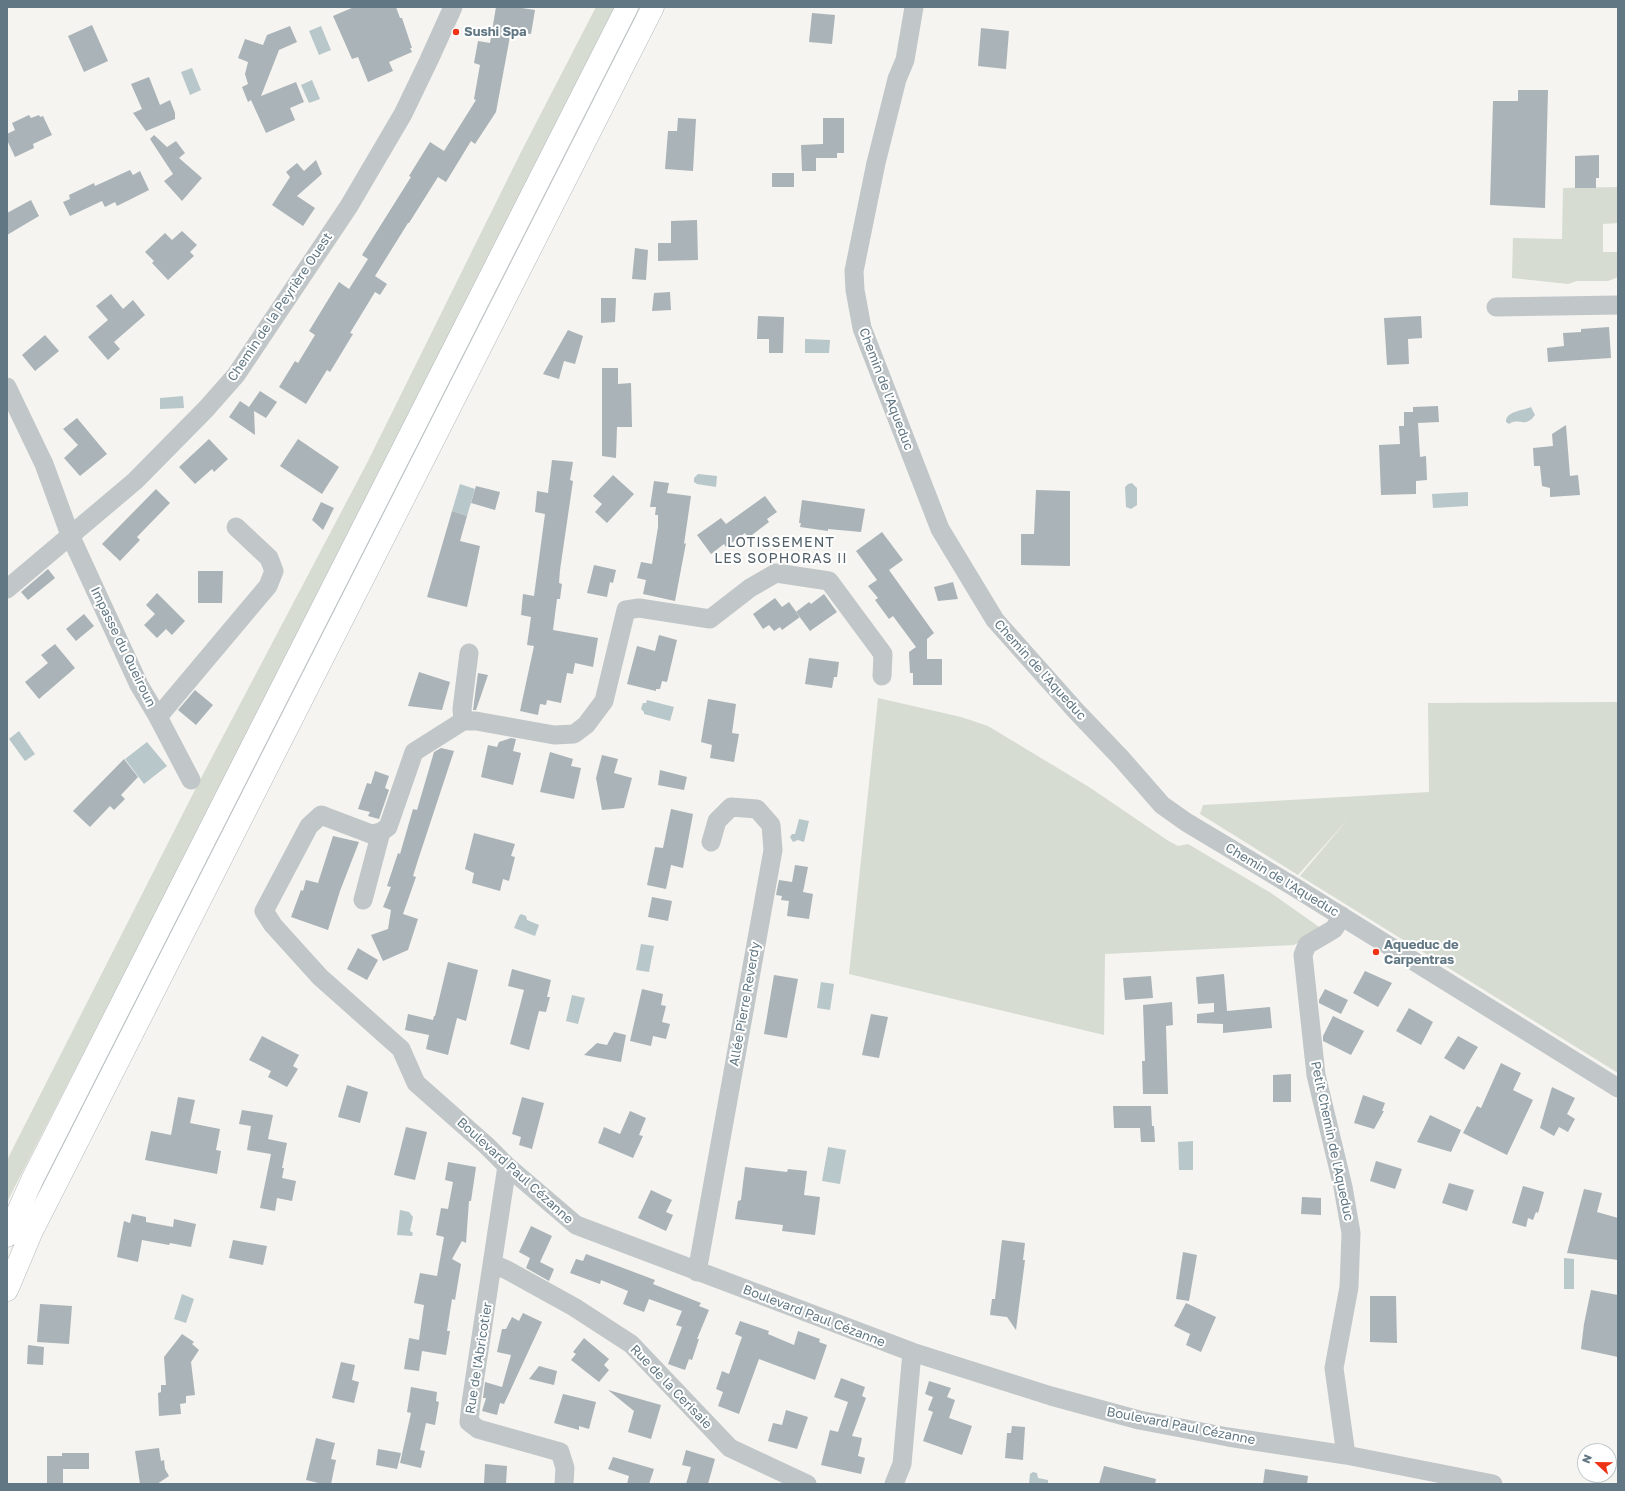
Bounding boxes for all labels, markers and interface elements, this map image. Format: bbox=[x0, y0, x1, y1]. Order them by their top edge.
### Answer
place label: Sushi Spa bbox=[464, 24, 527, 40]
marker: Sushi Spa bbox=[451, 27, 461, 37]
street label: Chemin de la Peyrière Ouest bbox=[224, 230, 336, 384]
street label: Chemin de l'Aqueduc bbox=[855, 326, 917, 452]
district label: LOTISSEMENT LES SOPHORAS II bbox=[714, 535, 848, 568]
street label: Impasse du Queiroun bbox=[87, 584, 159, 710]
street label: Chemin de l'Aqueduc bbox=[991, 617, 1089, 723]
street label: Chemin de l'Aqueduc bbox=[1222, 840, 1342, 920]
place label: Aqueduc de Carpentras bbox=[1384, 937, 1459, 968]
street label: Allée Pierre Reverdy bbox=[726, 941, 764, 1067]
marker: Aqueduc de Carpentras bbox=[1371, 947, 1381, 957]
street label: Petit Chemin de l'Aqueduc bbox=[1307, 1060, 1357, 1222]
street label: Boulevard Paul Cézanne bbox=[454, 1115, 576, 1227]
street label: Boulevard Paul Cézanne bbox=[741, 1282, 887, 1350]
street label: Rue de l'Abricotier bbox=[462, 1301, 496, 1415]
street label: Rue de la Cerisaie bbox=[627, 1342, 715, 1432]
street label: Boulevard Paul Cézanne bbox=[1105, 1404, 1257, 1448]
north arrow bbox=[1577, 1443, 1617, 1483]
text: N bbox=[1579, 1452, 1594, 1465]

